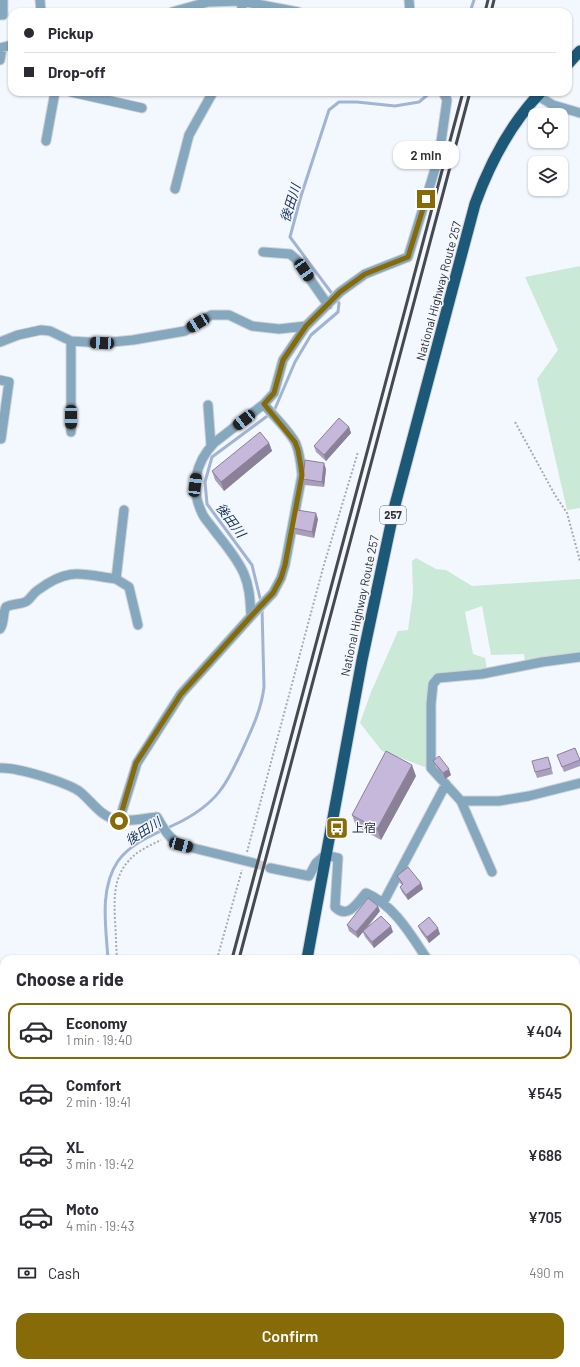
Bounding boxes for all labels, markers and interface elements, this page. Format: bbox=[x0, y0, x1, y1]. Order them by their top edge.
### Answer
text: Pickup bbox=[48, 24, 94, 42]
text: Drop-off bbox=[48, 63, 106, 81]
map controls bbox=[528, 108, 568, 196]
button: locate bbox=[528, 108, 568, 148]
callout: 2 min bbox=[393, 141, 459, 169]
text: 2 min bbox=[411, 147, 441, 163]
button: layers bbox=[528, 156, 568, 196]
water label: 後田川 bbox=[277, 180, 304, 224]
route end bbox=[417, 190, 435, 208]
street label: National Highway Route 257 bbox=[413, 219, 463, 362]
car bbox=[292, 257, 316, 283]
car bbox=[185, 312, 211, 334]
car bbox=[90, 336, 114, 350]
car bbox=[65, 405, 77, 429]
car bbox=[231, 408, 257, 432]
car bbox=[188, 472, 202, 498]
water label: 後田川 bbox=[213, 500, 250, 542]
road number: 257 bbox=[380, 506, 406, 524]
street label: National Highway Route 257 bbox=[337, 534, 381, 678]
route start bbox=[110, 812, 128, 830]
water label: 後田川 bbox=[122, 813, 165, 848]
bus stop icon: 上宿 bbox=[324, 815, 350, 841]
place label: 上宿 bbox=[352, 820, 376, 834]
car bbox=[168, 836, 194, 854]
text: Choose a ride bbox=[16, 968, 124, 990]
icon: car bbox=[18, 1013, 54, 1049]
text: Economy bbox=[66, 1014, 127, 1032]
text: ¥404 bbox=[526, 1022, 562, 1040]
text: 1 min · 19:40 bbox=[66, 1032, 132, 1048]
icon: car bbox=[18, 1075, 54, 1111]
text: Comfort bbox=[66, 1076, 121, 1094]
text: ¥545 bbox=[527, 1084, 562, 1102]
text: 2 min · 19:41 bbox=[66, 1094, 131, 1110]
icon: car bbox=[18, 1137, 54, 1173]
text: XL bbox=[66, 1138, 84, 1156]
text: ¥686 bbox=[528, 1146, 562, 1164]
text: 3 min · 19:42 bbox=[66, 1156, 134, 1172]
icon: car bbox=[18, 1199, 54, 1235]
text: Moto bbox=[66, 1200, 99, 1218]
text: ¥705 bbox=[528, 1208, 562, 1226]
text: 4 min · 19:43 bbox=[66, 1218, 134, 1234]
icon: cash bbox=[16, 1262, 38, 1284]
text: Cash bbox=[48, 1264, 80, 1282]
text: 490 m bbox=[529, 1265, 564, 1281]
button: Confirm bbox=[16, 1313, 564, 1359]

